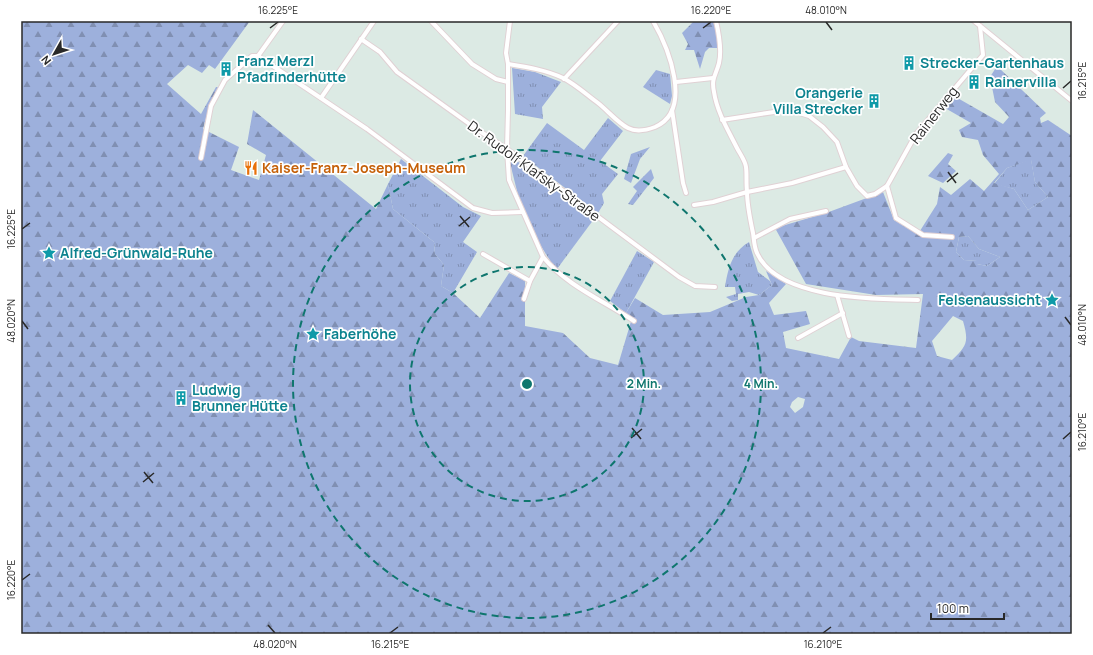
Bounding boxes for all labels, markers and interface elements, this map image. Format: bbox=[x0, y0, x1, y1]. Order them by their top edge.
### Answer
text: 16.225°E bbox=[258, 3, 298, 17]
text: 16.220°E bbox=[691, 3, 731, 17]
text: 48.010°N bbox=[805, 3, 847, 17]
north arrow bbox=[34, 34, 74, 74]
place label: Franz Merzl Pfadfinderhütte bbox=[237, 51, 346, 86]
text: N bbox=[37, 53, 54, 68]
place label: Strecker-Gartenhaus bbox=[920, 53, 1065, 72]
building icon: Strecker-Gartenhaus bbox=[901, 55, 917, 71]
building icon: Franz Merzl Pfadfinderhütte bbox=[218, 61, 234, 77]
text: 16.215°E bbox=[1075, 62, 1089, 100]
place label: Rainervilla bbox=[985, 72, 1056, 91]
building icon: Rainervilla bbox=[966, 74, 982, 90]
street label: Rainerweg bbox=[905, 82, 962, 147]
place label: Orangerie Villa Strecker bbox=[773, 83, 863, 118]
building icon: Orangerie Villa Strecker bbox=[866, 93, 882, 109]
street label: Dr. Rudolf Klafsky-Straße bbox=[464, 116, 604, 225]
place label: Kaiser-Franz-Joseph-Museum bbox=[262, 158, 466, 177]
restaurant icon: Kaiser-Franz-Joseph-Museum bbox=[243, 160, 259, 176]
text: 16.225°E bbox=[4, 209, 18, 249]
place label: Alfred-Grünwald-Ruhe bbox=[60, 243, 213, 262]
place icon: Alfred-Grünwald-Ruhe bbox=[41, 245, 57, 261]
place label: Felsenaussicht bbox=[938, 290, 1041, 309]
place icon: Felsenaussicht bbox=[1044, 292, 1060, 308]
text: 48.020°N bbox=[4, 299, 18, 343]
text: 48.010°N bbox=[1075, 304, 1089, 346]
place label: Faberhöhe bbox=[324, 324, 396, 343]
place icon: Faberhöhe bbox=[305, 326, 321, 342]
text: 2 Min. bbox=[627, 375, 661, 392]
text: 4 Min. bbox=[744, 375, 778, 392]
centre of rings bbox=[520, 377, 534, 391]
place label: Ludwig Brunner Hütte bbox=[192, 380, 288, 415]
building icon: Ludwig Brunner Hütte bbox=[173, 390, 189, 406]
text: 16.210°E bbox=[1075, 412, 1089, 451]
text: 16.220°E bbox=[4, 560, 18, 600]
scale bar bbox=[931, 595, 1004, 621]
text: 100 m bbox=[937, 600, 969, 617]
text: 48.020°N bbox=[253, 637, 297, 651]
text: 16.215°E bbox=[371, 637, 409, 651]
text: 16.210°E bbox=[804, 637, 843, 651]

